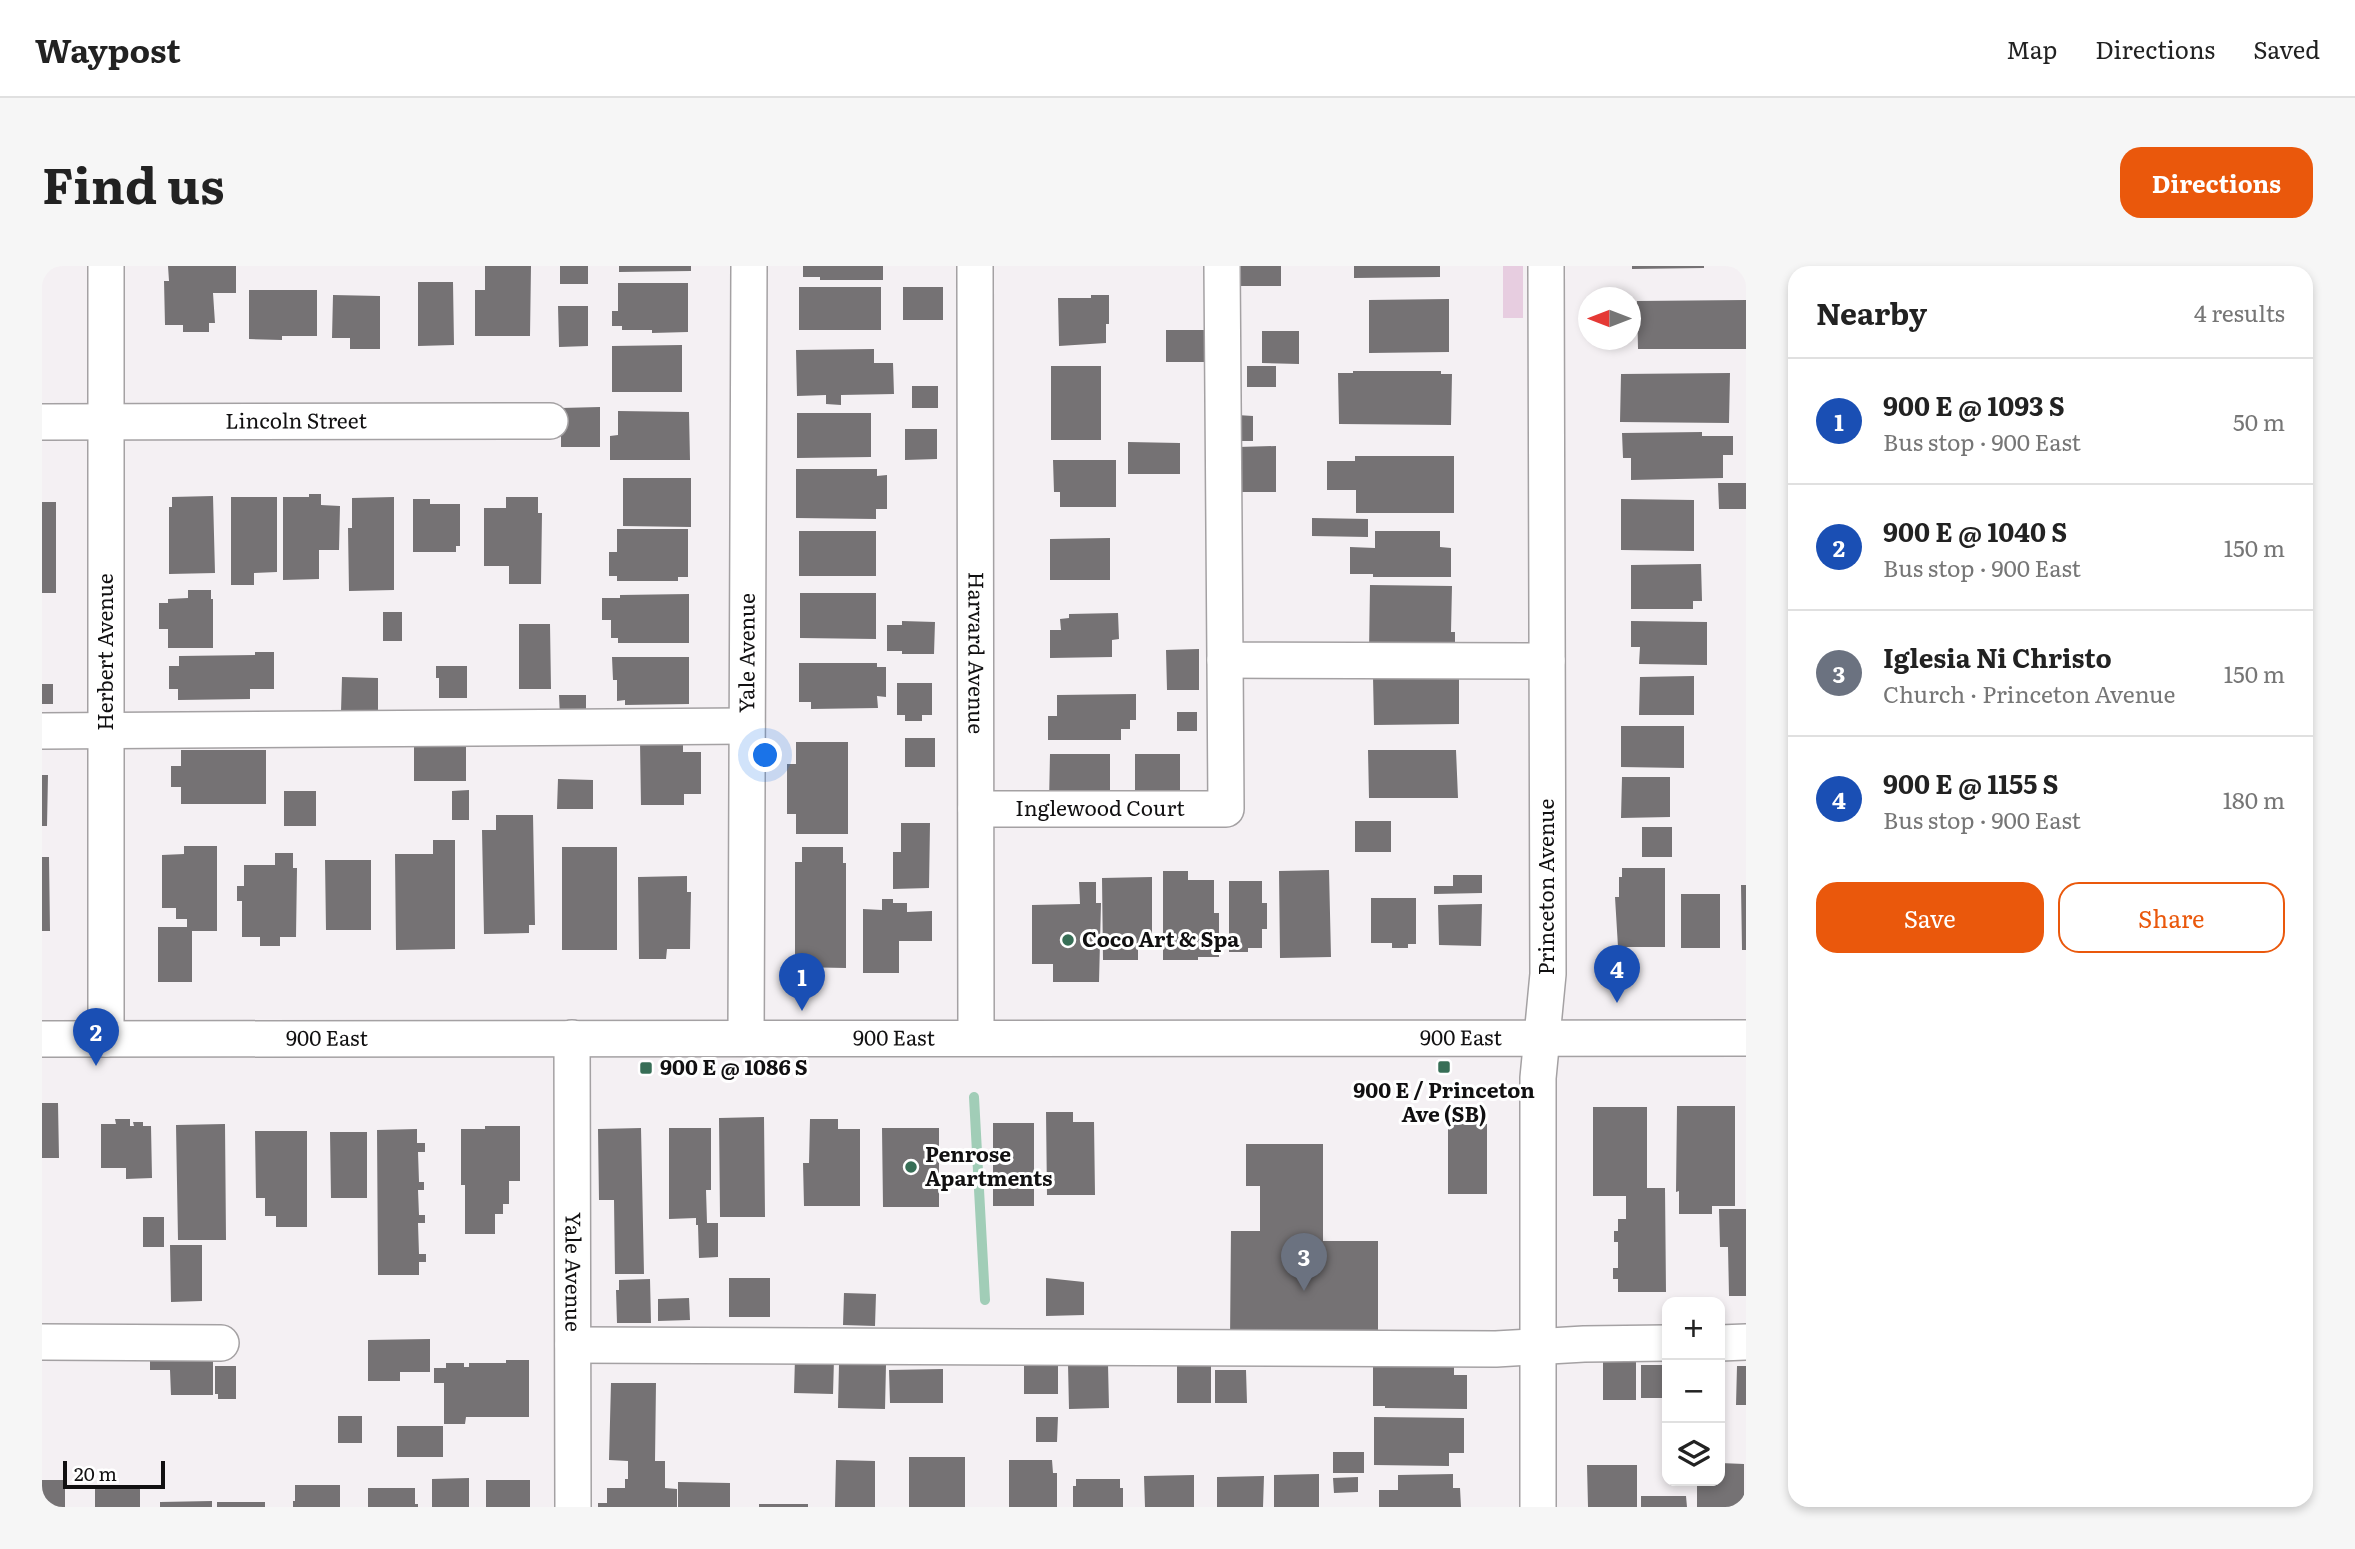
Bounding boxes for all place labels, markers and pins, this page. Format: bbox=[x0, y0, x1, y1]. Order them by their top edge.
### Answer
place label: Coco Art & Spa bbox=[1082, 922, 1240, 953]
marker: Coco Art & Spa bbox=[1060, 932, 1076, 948]
pin: 4 bbox=[1594, 945, 1640, 1003]
pin: 1 bbox=[779, 953, 825, 1011]
pin: 2 bbox=[73, 1008, 119, 1066]
place label: 900 E @ 1086 S bbox=[660, 1050, 808, 1081]
marker: 900 E / Princeton Ave (SB) bbox=[1436, 1059, 1452, 1075]
marker: 900 E @ 1086 S bbox=[638, 1060, 654, 1076]
place label: 900 E / Princeton Ave (SB) bbox=[1353, 1073, 1535, 1128]
place label: Penrose Apartments bbox=[925, 1137, 1052, 1192]
marker: Penrose Apartments bbox=[903, 1159, 919, 1175]
pin: 3 bbox=[1281, 1233, 1327, 1291]

